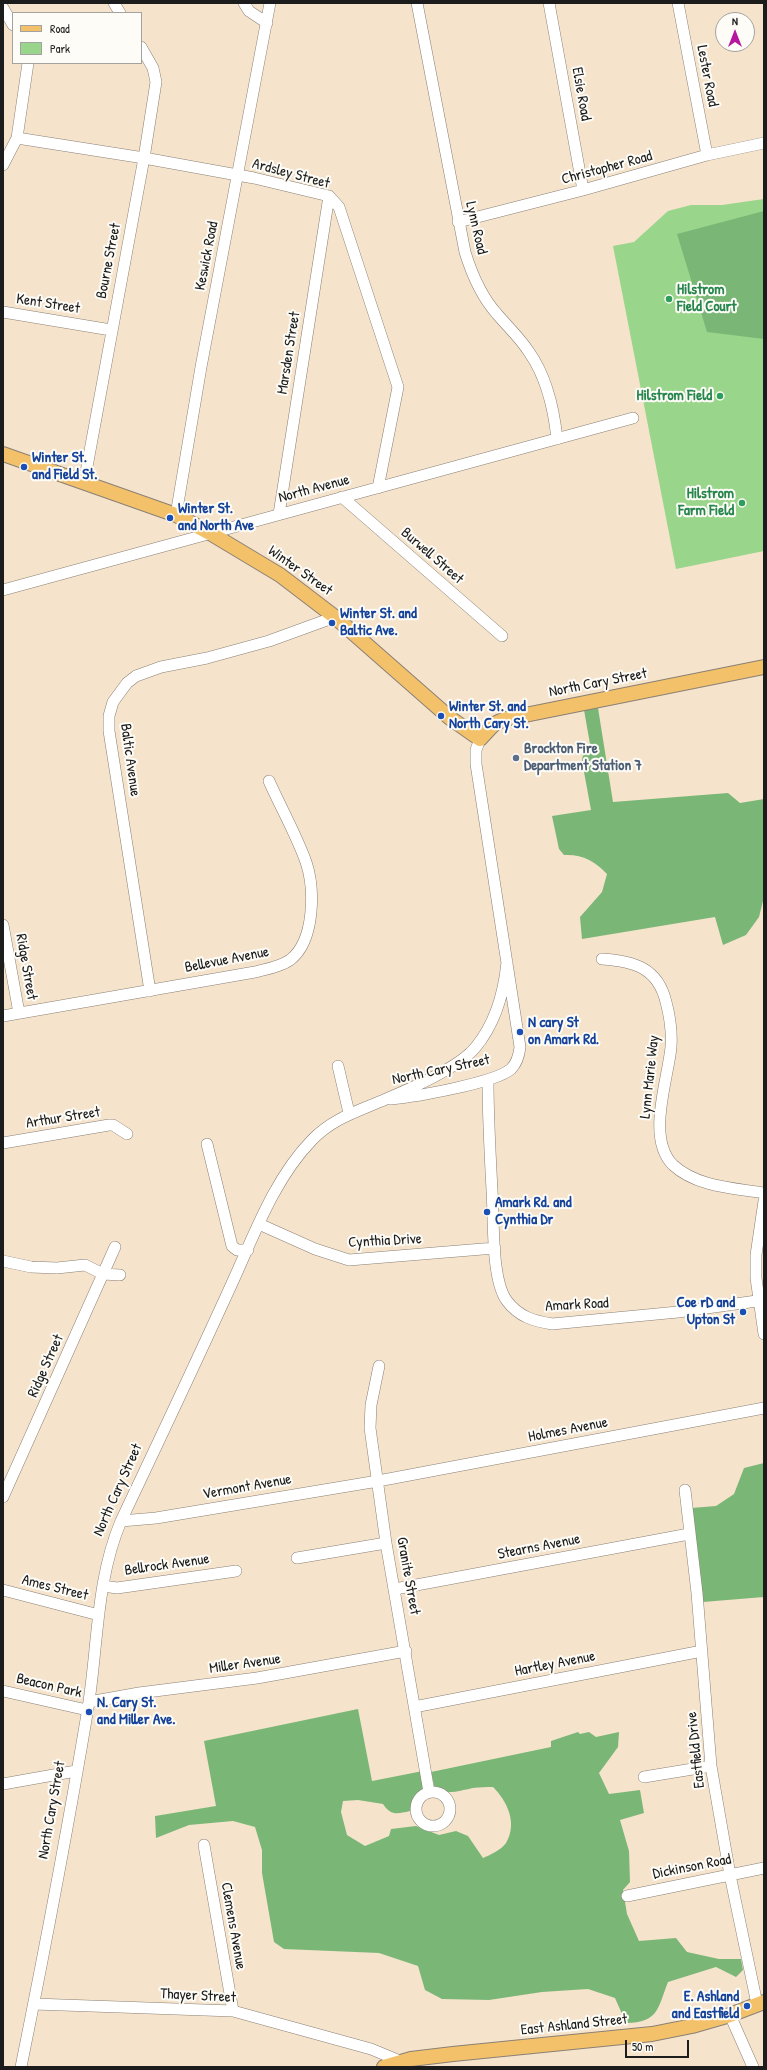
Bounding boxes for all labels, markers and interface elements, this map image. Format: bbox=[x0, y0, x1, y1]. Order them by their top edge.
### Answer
legend bbox=[12, 12, 142, 64]
north arrow bbox=[715, 12, 755, 52]
text: N bbox=[732, 14, 738, 28]
text: Road bbox=[50, 20, 70, 37]
text: Park bbox=[50, 40, 70, 57]
street label: Lester Road bbox=[692, 44, 722, 108]
street label: Elsie Road bbox=[567, 66, 595, 122]
street label: Christopher Road bbox=[560, 147, 654, 189]
street label: Ardsley Street bbox=[250, 155, 332, 193]
street label: Lynn Road bbox=[461, 200, 491, 256]
street label: Keswick Road bbox=[191, 220, 223, 292]
street label: Bourne Street bbox=[93, 222, 125, 300]
place label: Hilstrom Field Court bbox=[677, 281, 736, 316]
street label: Kent Street bbox=[15, 290, 81, 318]
marker: Hilstrom Field Court bbox=[664, 294, 674, 304]
street label: Marsden Street bbox=[274, 310, 304, 396]
place label: Hilstrom Field bbox=[636, 387, 712, 405]
marker: Hilstrom Field bbox=[715, 391, 725, 401]
place label: Winter St. and Field St. bbox=[32, 449, 97, 484]
marker: Winter St. and Field St. bbox=[19, 462, 29, 472]
street label: North Avenue bbox=[277, 471, 351, 507]
place label: Hilstrom Farm Field bbox=[678, 485, 734, 520]
marker: Hilstrom Farm Field bbox=[737, 498, 747, 508]
place label: Winter St. and North Ave bbox=[178, 500, 254, 535]
marker: Winter St. and North Ave bbox=[165, 513, 175, 523]
street label: Burwell Street bbox=[397, 524, 467, 588]
street label: Winter Street bbox=[264, 542, 336, 600]
place label: Winter St. and Baltic Ave. bbox=[340, 605, 417, 640]
marker: Winter St. and Baltic Ave. bbox=[327, 618, 337, 628]
street label: North Cary Street bbox=[548, 665, 648, 701]
place label: Winter St. and North Cary St. bbox=[449, 698, 529, 733]
marker: Winter St. and North Cary St. bbox=[436, 711, 446, 721]
street label: Baltic Avenue bbox=[116, 722, 144, 798]
place label: Brockton Fire Department Station 7 bbox=[524, 740, 642, 775]
marker: Brockton Fire Department Station 7 bbox=[511, 753, 521, 763]
street label: Ridge Street bbox=[11, 932, 41, 1002]
street label: Bellevue Avenue bbox=[183, 943, 271, 977]
place label: N cary St on Amark Rd. bbox=[528, 1014, 599, 1049]
marker: N cary St on Amark Rd. bbox=[515, 1027, 525, 1037]
street label: Lynn Marie Way bbox=[637, 1034, 663, 1120]
street label: North Cary Street bbox=[391, 1051, 491, 1089]
street label: Arthur Street bbox=[25, 1103, 101, 1133]
place label: Amark Rd. and Cynthia Dr bbox=[495, 1194, 572, 1229]
marker: Amark Rd. and Cynthia Dr bbox=[482, 1207, 492, 1217]
street label: Cynthia Drive bbox=[348, 1230, 422, 1252]
street label: Amark Road bbox=[545, 1294, 609, 1316]
place label: Coe rD and Upton St bbox=[676, 1294, 735, 1329]
marker: Coe rD and Upton St bbox=[738, 1307, 748, 1317]
street label: Ridge Street bbox=[24, 1332, 68, 1400]
street label: Holmes Avenue bbox=[527, 1413, 609, 1447]
street label: North Cary Street bbox=[90, 1441, 146, 1539]
street label: Vermont Avenue bbox=[201, 1470, 293, 1504]
street label: Stearns Avenue bbox=[496, 1530, 582, 1564]
street label: Granite Street bbox=[392, 1536, 424, 1616]
street label: Bellrock Avenue bbox=[123, 1550, 211, 1580]
street label: Ames Street bbox=[20, 1571, 90, 1605]
street label: Hartley Avenue bbox=[513, 1647, 597, 1681]
street label: Miller Avenue bbox=[208, 1650, 282, 1678]
street label: Beacon Park bbox=[15, 1670, 83, 1702]
place label: N. Cary St. and Miller Ave. bbox=[97, 1694, 175, 1729]
marker: N. Cary St. and Miller Ave. bbox=[84, 1707, 94, 1717]
street label: Eastfield Drive bbox=[683, 1711, 709, 1789]
street label: North Cary Street bbox=[35, 1760, 69, 1860]
street label: Dickinson Road bbox=[651, 1851, 733, 1883]
street label: Clemens Avenue bbox=[216, 1881, 250, 1971]
street label: Thayer Street bbox=[160, 1985, 236, 2007]
place label: E. Ashland and Eastfield bbox=[672, 1988, 739, 2023]
marker: E. Ashland and Eastfield bbox=[742, 2001, 752, 2011]
street label: East Ashland Street bbox=[520, 2010, 628, 2040]
scale bar bbox=[627, 2032, 691, 2058]
text: 50 m bbox=[632, 2038, 653, 2055]

